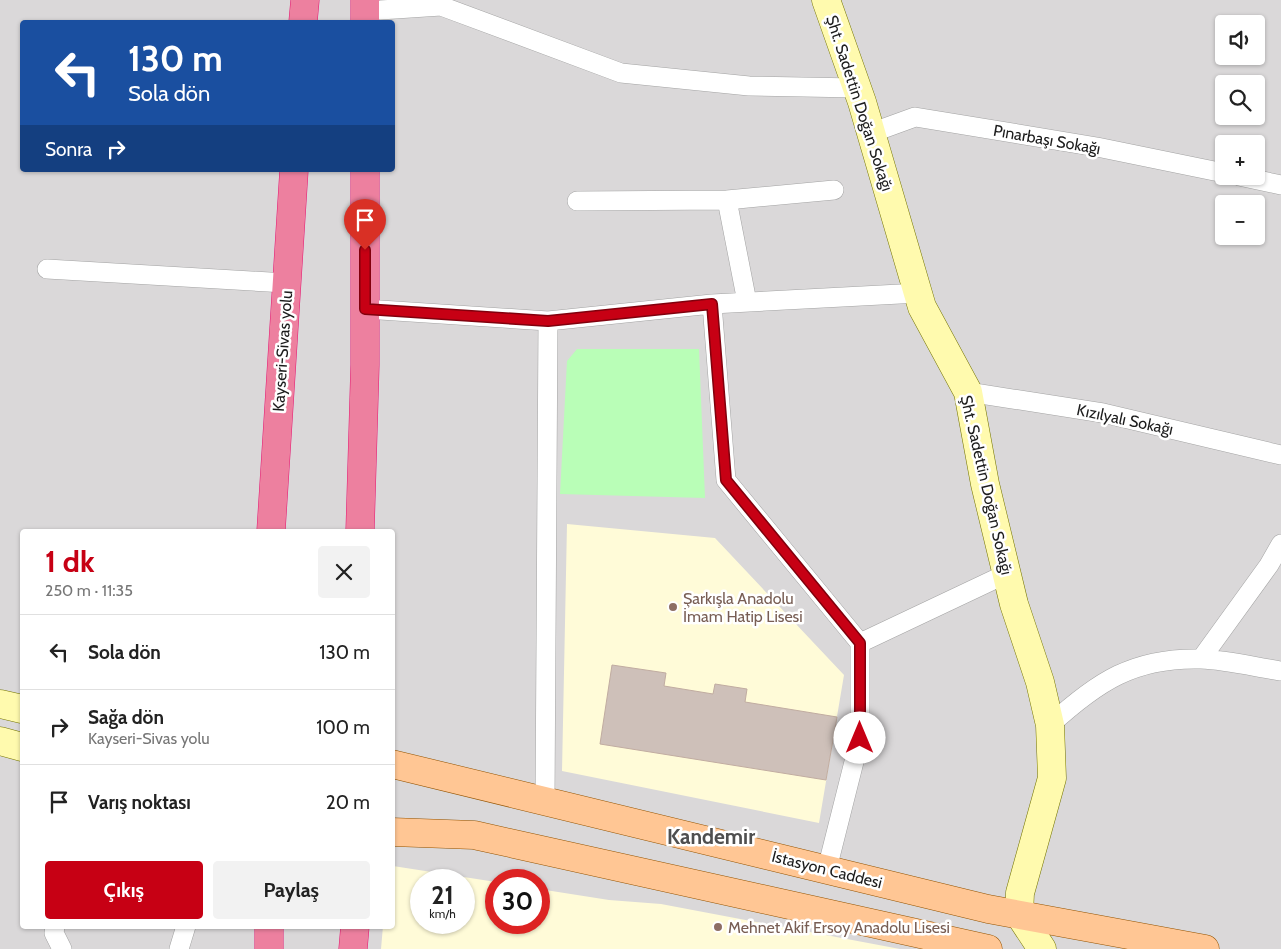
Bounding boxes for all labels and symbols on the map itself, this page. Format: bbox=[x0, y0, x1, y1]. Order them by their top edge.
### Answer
street label: Şht. Sadettin Doğan Sokağı bbox=[822, 13, 897, 194]
street label: Pınarbaşı Sokağı bbox=[992, 121, 1102, 158]
pin bbox=[344, 199, 386, 250]
street label: Kayseri-Sivas yolu bbox=[269, 290, 296, 412]
street label: Şht. Sadettin Doğan Sokağı bbox=[957, 393, 1016, 577]
street label: Kızılyalı Sokağı bbox=[1075, 400, 1175, 439]
place label: Şarkışla Anadolu İmam Hatip Lisesi bbox=[683, 589, 803, 626]
marker: Şarkışla Anadolu İmam Hatip Lisesi bbox=[667, 601, 679, 613]
position arrow bbox=[833, 711, 885, 763]
district label: Kandemir bbox=[667, 824, 755, 849]
street label: İstasyon Caddesi bbox=[770, 847, 884, 892]
speed limit sign: 30 bbox=[485, 869, 550, 934]
place label: Mehnet Akif Ersoy Anadolu Lisesi bbox=[728, 918, 950, 937]
marker: Mehnet Akif Ersoy Anadolu Lisesi bbox=[712, 921, 724, 933]

